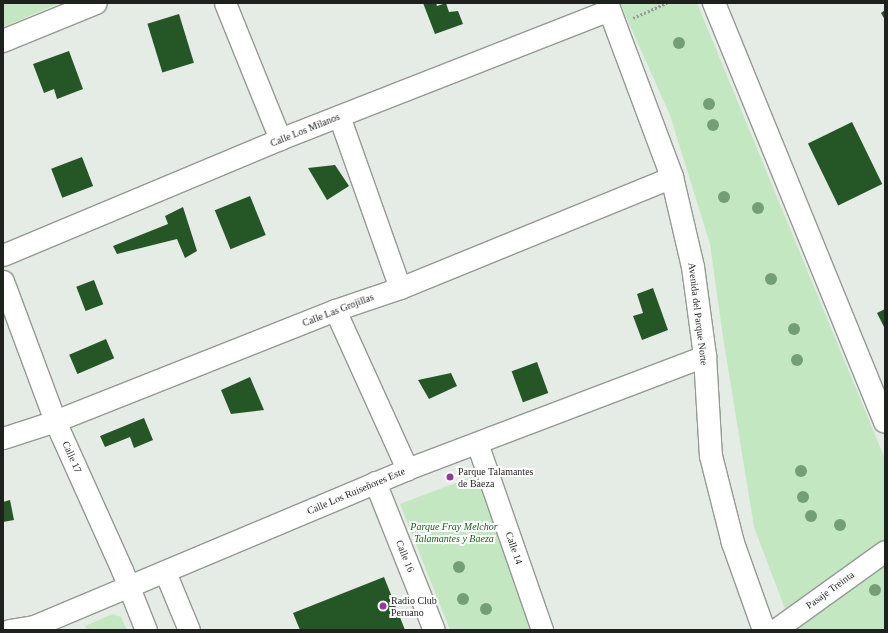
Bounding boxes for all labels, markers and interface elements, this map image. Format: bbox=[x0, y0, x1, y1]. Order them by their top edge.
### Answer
street label: Calle Los Milanos bbox=[269, 111, 341, 149]
street label: Avenida del Parque Norte bbox=[686, 262, 710, 366]
street label: Calle Las Grojillas bbox=[301, 291, 375, 329]
street label: Calle 17 bbox=[60, 439, 84, 475]
street label: Calle Los Ruiseñores Este bbox=[305, 465, 407, 517]
place label: Parque Talamantes de Baeza bbox=[458, 465, 534, 488]
marker: Parque Talamantes de Baeza bbox=[445, 472, 455, 482]
park label: Parque Fray Melchor Talamantes y Baeza bbox=[410, 520, 498, 544]
street label: Calle 14 bbox=[503, 530, 525, 566]
street label: Calle 16 bbox=[393, 538, 417, 574]
street label: Pasaje Treinta bbox=[804, 569, 856, 611]
place label: Radio Club Peruano bbox=[391, 594, 437, 618]
marker: Radio Club Peruano bbox=[378, 601, 388, 611]

